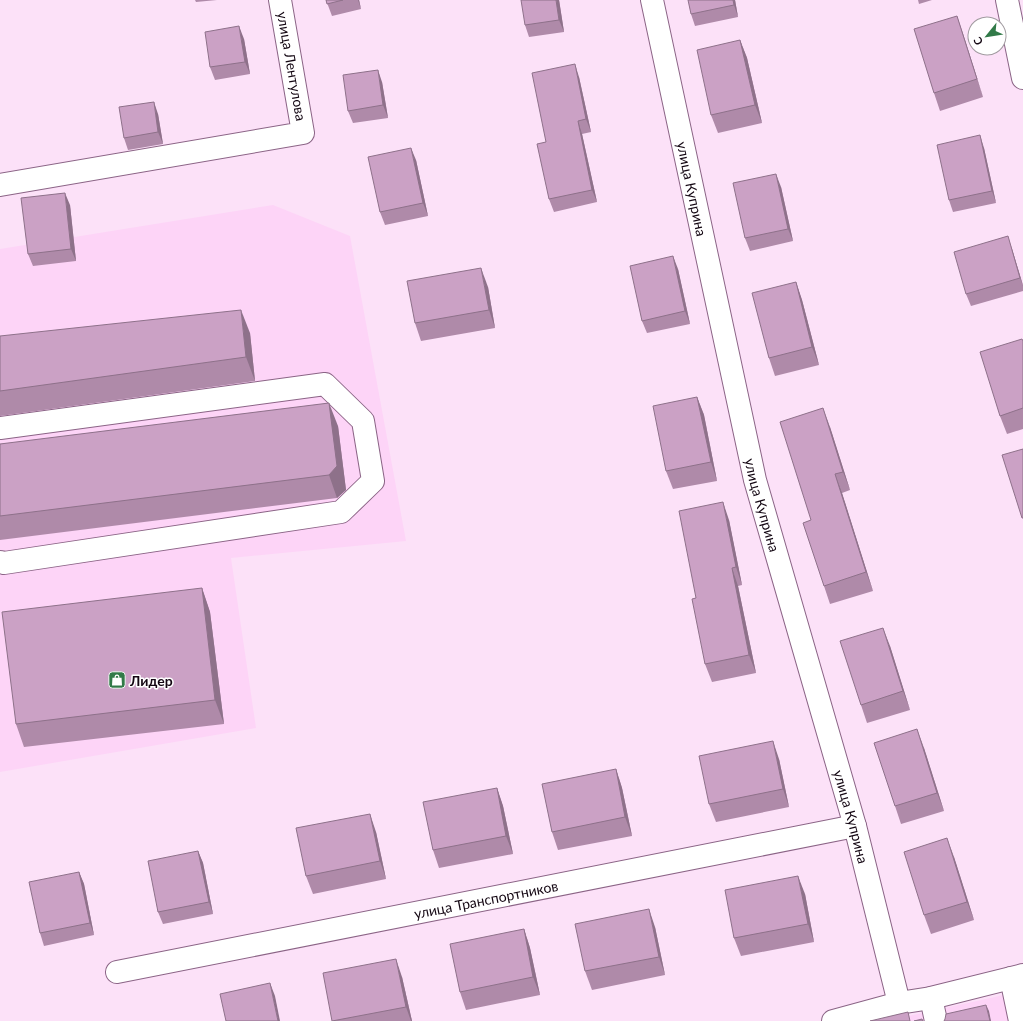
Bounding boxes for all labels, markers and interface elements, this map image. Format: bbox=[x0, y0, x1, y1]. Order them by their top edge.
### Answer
street label: улица Лентулова bbox=[274, 10, 310, 122]
north arrow bbox=[967, 16, 1007, 56]
text: С bbox=[970, 34, 985, 48]
street label: улица Куприна bbox=[674, 140, 711, 238]
street label: улица Куприна bbox=[742, 457, 784, 554]
shop icon: Лидер bbox=[107, 670, 127, 690]
place label: Лидер bbox=[129, 672, 173, 689]
street label: улица Куприна bbox=[831, 768, 872, 865]
street label: улица Транспортников bbox=[412, 876, 559, 922]

